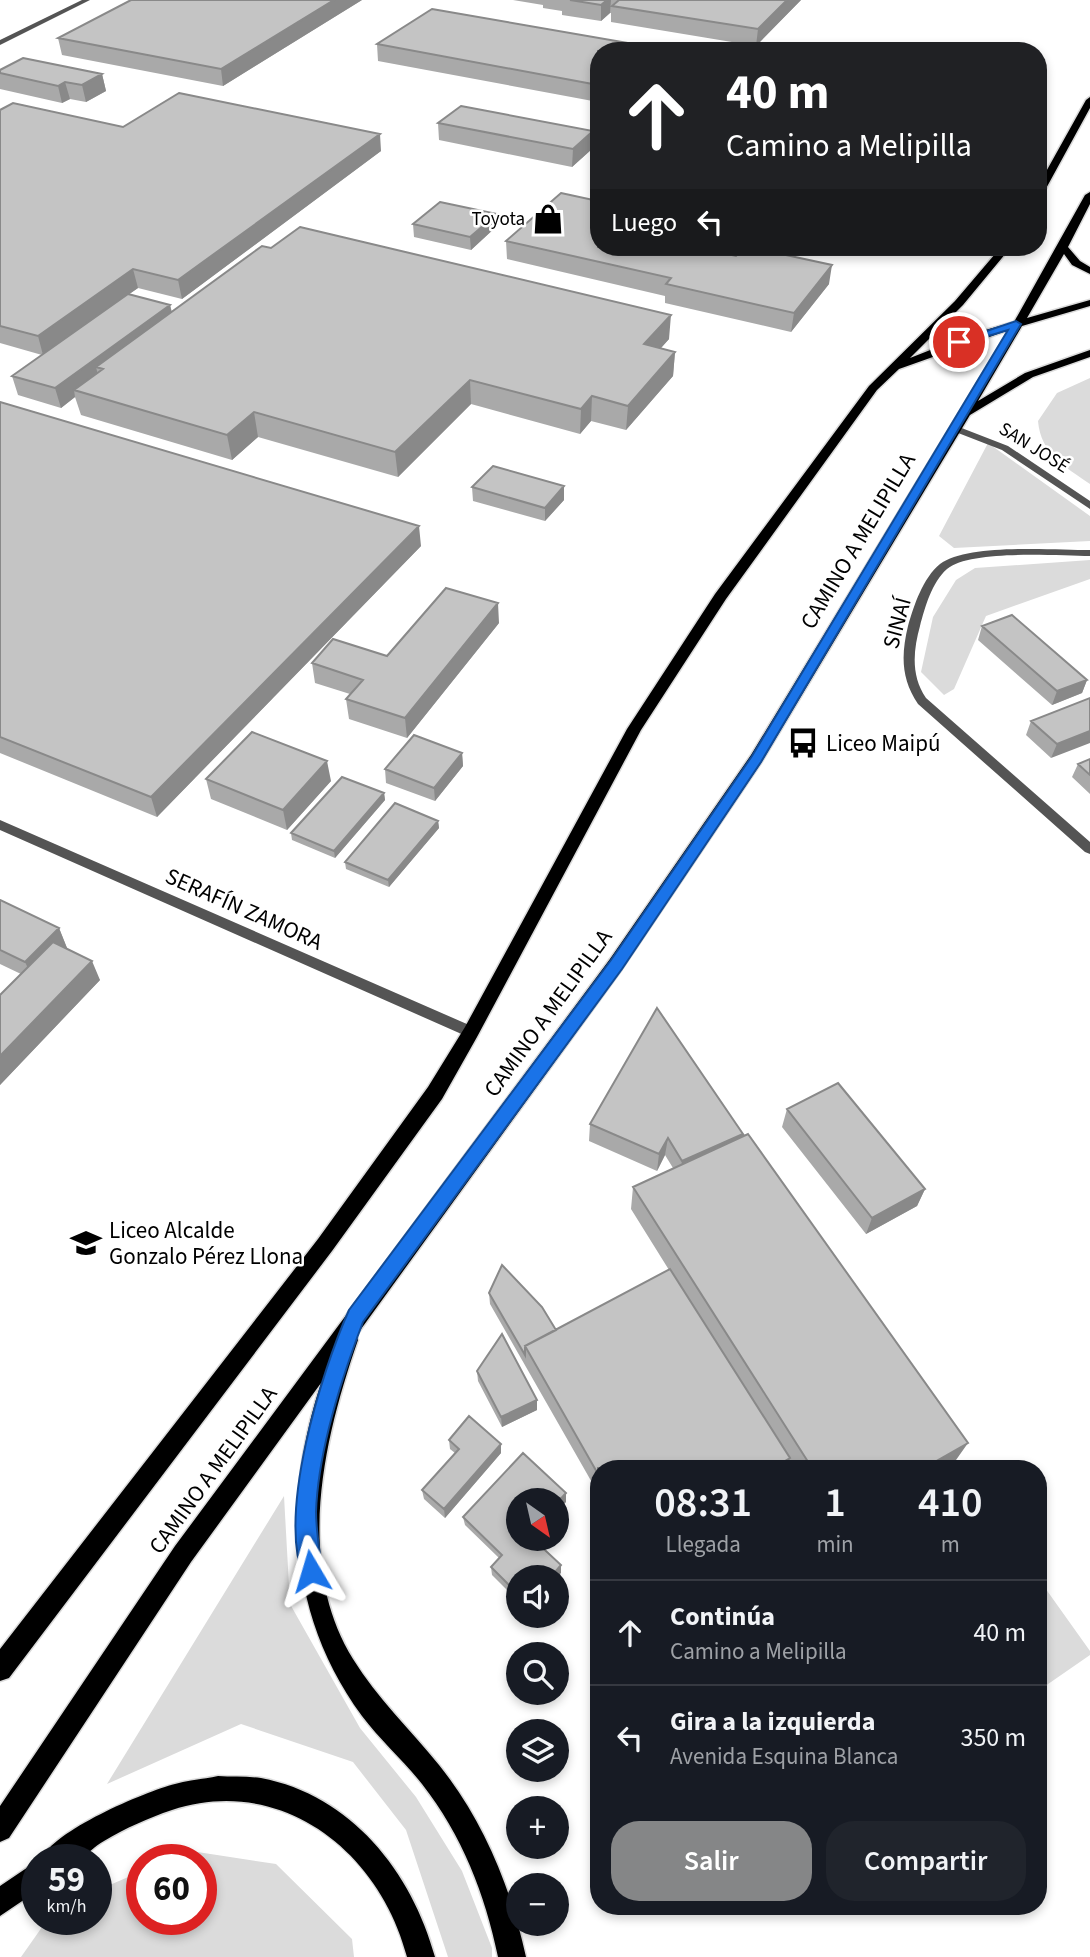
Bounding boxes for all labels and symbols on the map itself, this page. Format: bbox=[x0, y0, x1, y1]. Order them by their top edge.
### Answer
shop icon: Toyota bbox=[531, 202, 565, 236]
place label: Toyota bbox=[471, 206, 525, 233]
pin bbox=[929, 312, 989, 372]
street label: SAN JOSÉ bbox=[994, 416, 1074, 480]
street label: CAMINO A MELIPILLA bbox=[792, 446, 924, 635]
street label: SINAÍ bbox=[874, 593, 920, 652]
bus stop icon: Liceo Maipú bbox=[786, 726, 820, 760]
place label: Liceo Maipú bbox=[826, 727, 941, 760]
street label: SERAFÍN ZAMORA bbox=[160, 860, 328, 959]
street label: CAMINO A MELIPILLA bbox=[476, 922, 621, 1104]
place label: Liceo Alcalde Gonzalo Pérez Llona bbox=[109, 1214, 303, 1273]
school or university icon: Liceo Alcalde Gonzalo Pérez Llona bbox=[69, 1226, 103, 1260]
street label: CAMINO A MELIPILLA bbox=[141, 1379, 286, 1561]
north arrow bbox=[506, 1488, 569, 1550]
position arrow bbox=[274, 1534, 348, 1608]
speed limit sign: 60 bbox=[126, 1844, 217, 1935]

